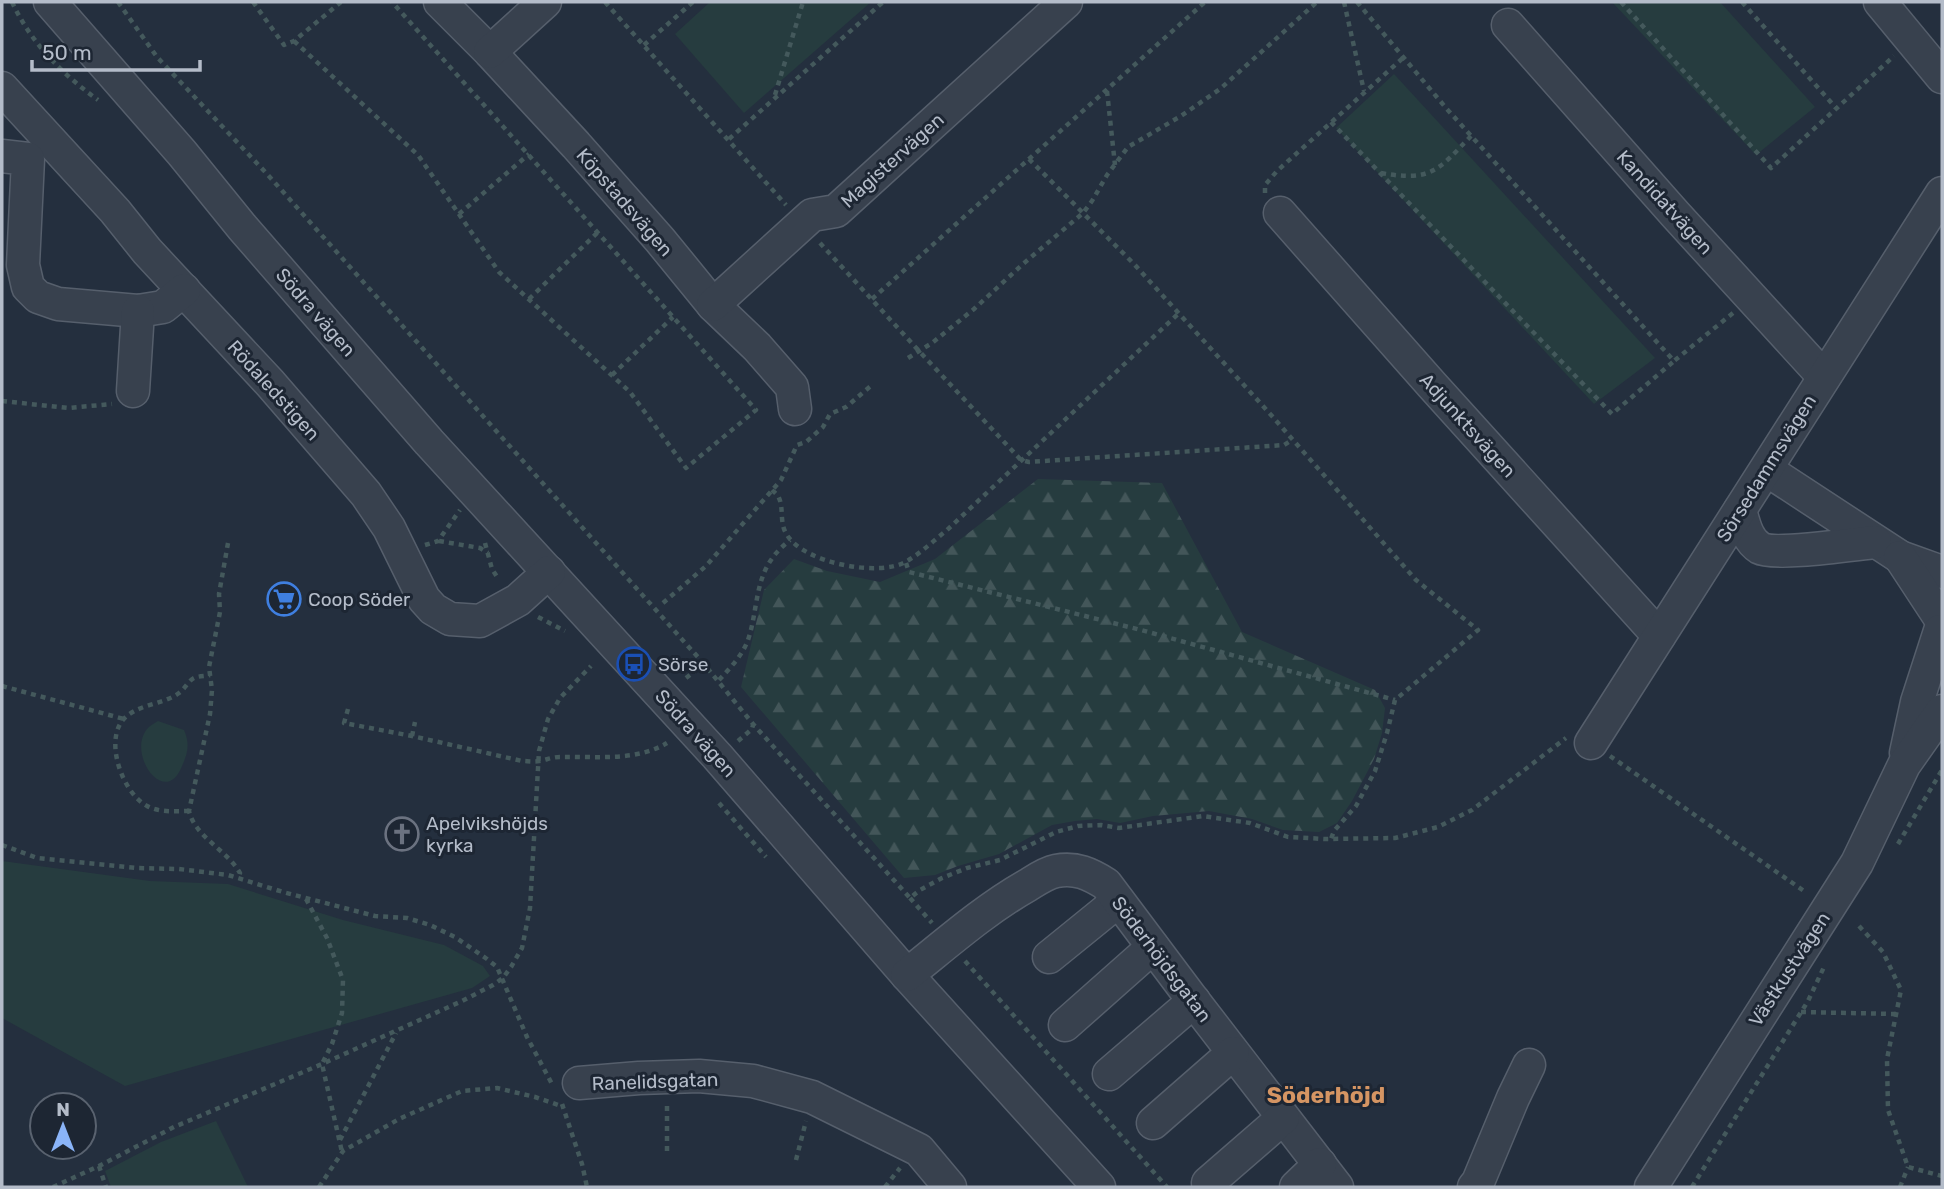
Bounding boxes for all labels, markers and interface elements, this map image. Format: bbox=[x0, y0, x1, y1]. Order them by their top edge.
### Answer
scale bar bbox=[32, 28, 200, 72]
text: 50 m bbox=[42, 40, 92, 65]
street label: Magistervägen bbox=[836, 108, 949, 213]
street label: Köpstadsvägen bbox=[572, 144, 678, 261]
street label: Kandidatvägen bbox=[1612, 145, 1717, 259]
street label: Södra vägen bbox=[271, 263, 360, 361]
street label: Rödaledstigen bbox=[223, 336, 325, 445]
street label: Adjunktsvägen bbox=[1415, 368, 1520, 482]
street label: Sörsedammsvägen bbox=[1712, 390, 1821, 546]
supermarket icon: Coop Söder bbox=[265, 580, 303, 618]
place label: Coop Söder bbox=[308, 588, 411, 611]
bus stop icon: Sörse bbox=[615, 645, 653, 683]
place label: Sörse bbox=[658, 653, 708, 676]
street label: Södra vägen bbox=[650, 685, 741, 782]
place label: Apelvikshöjds kyrka bbox=[426, 812, 548, 857]
church icon: Apelvikshöjds kyrka bbox=[383, 815, 421, 853]
street label: Söderhöjdsgatan bbox=[1107, 892, 1216, 1027]
street label: Västkustvägen bbox=[1744, 908, 1835, 1031]
street label: Ranelidsgatan bbox=[591, 1068, 719, 1095]
district label: Söderhöjd bbox=[1267, 1081, 1385, 1109]
north arrow bbox=[28, 1091, 98, 1161]
text: N bbox=[56, 1098, 70, 1121]

